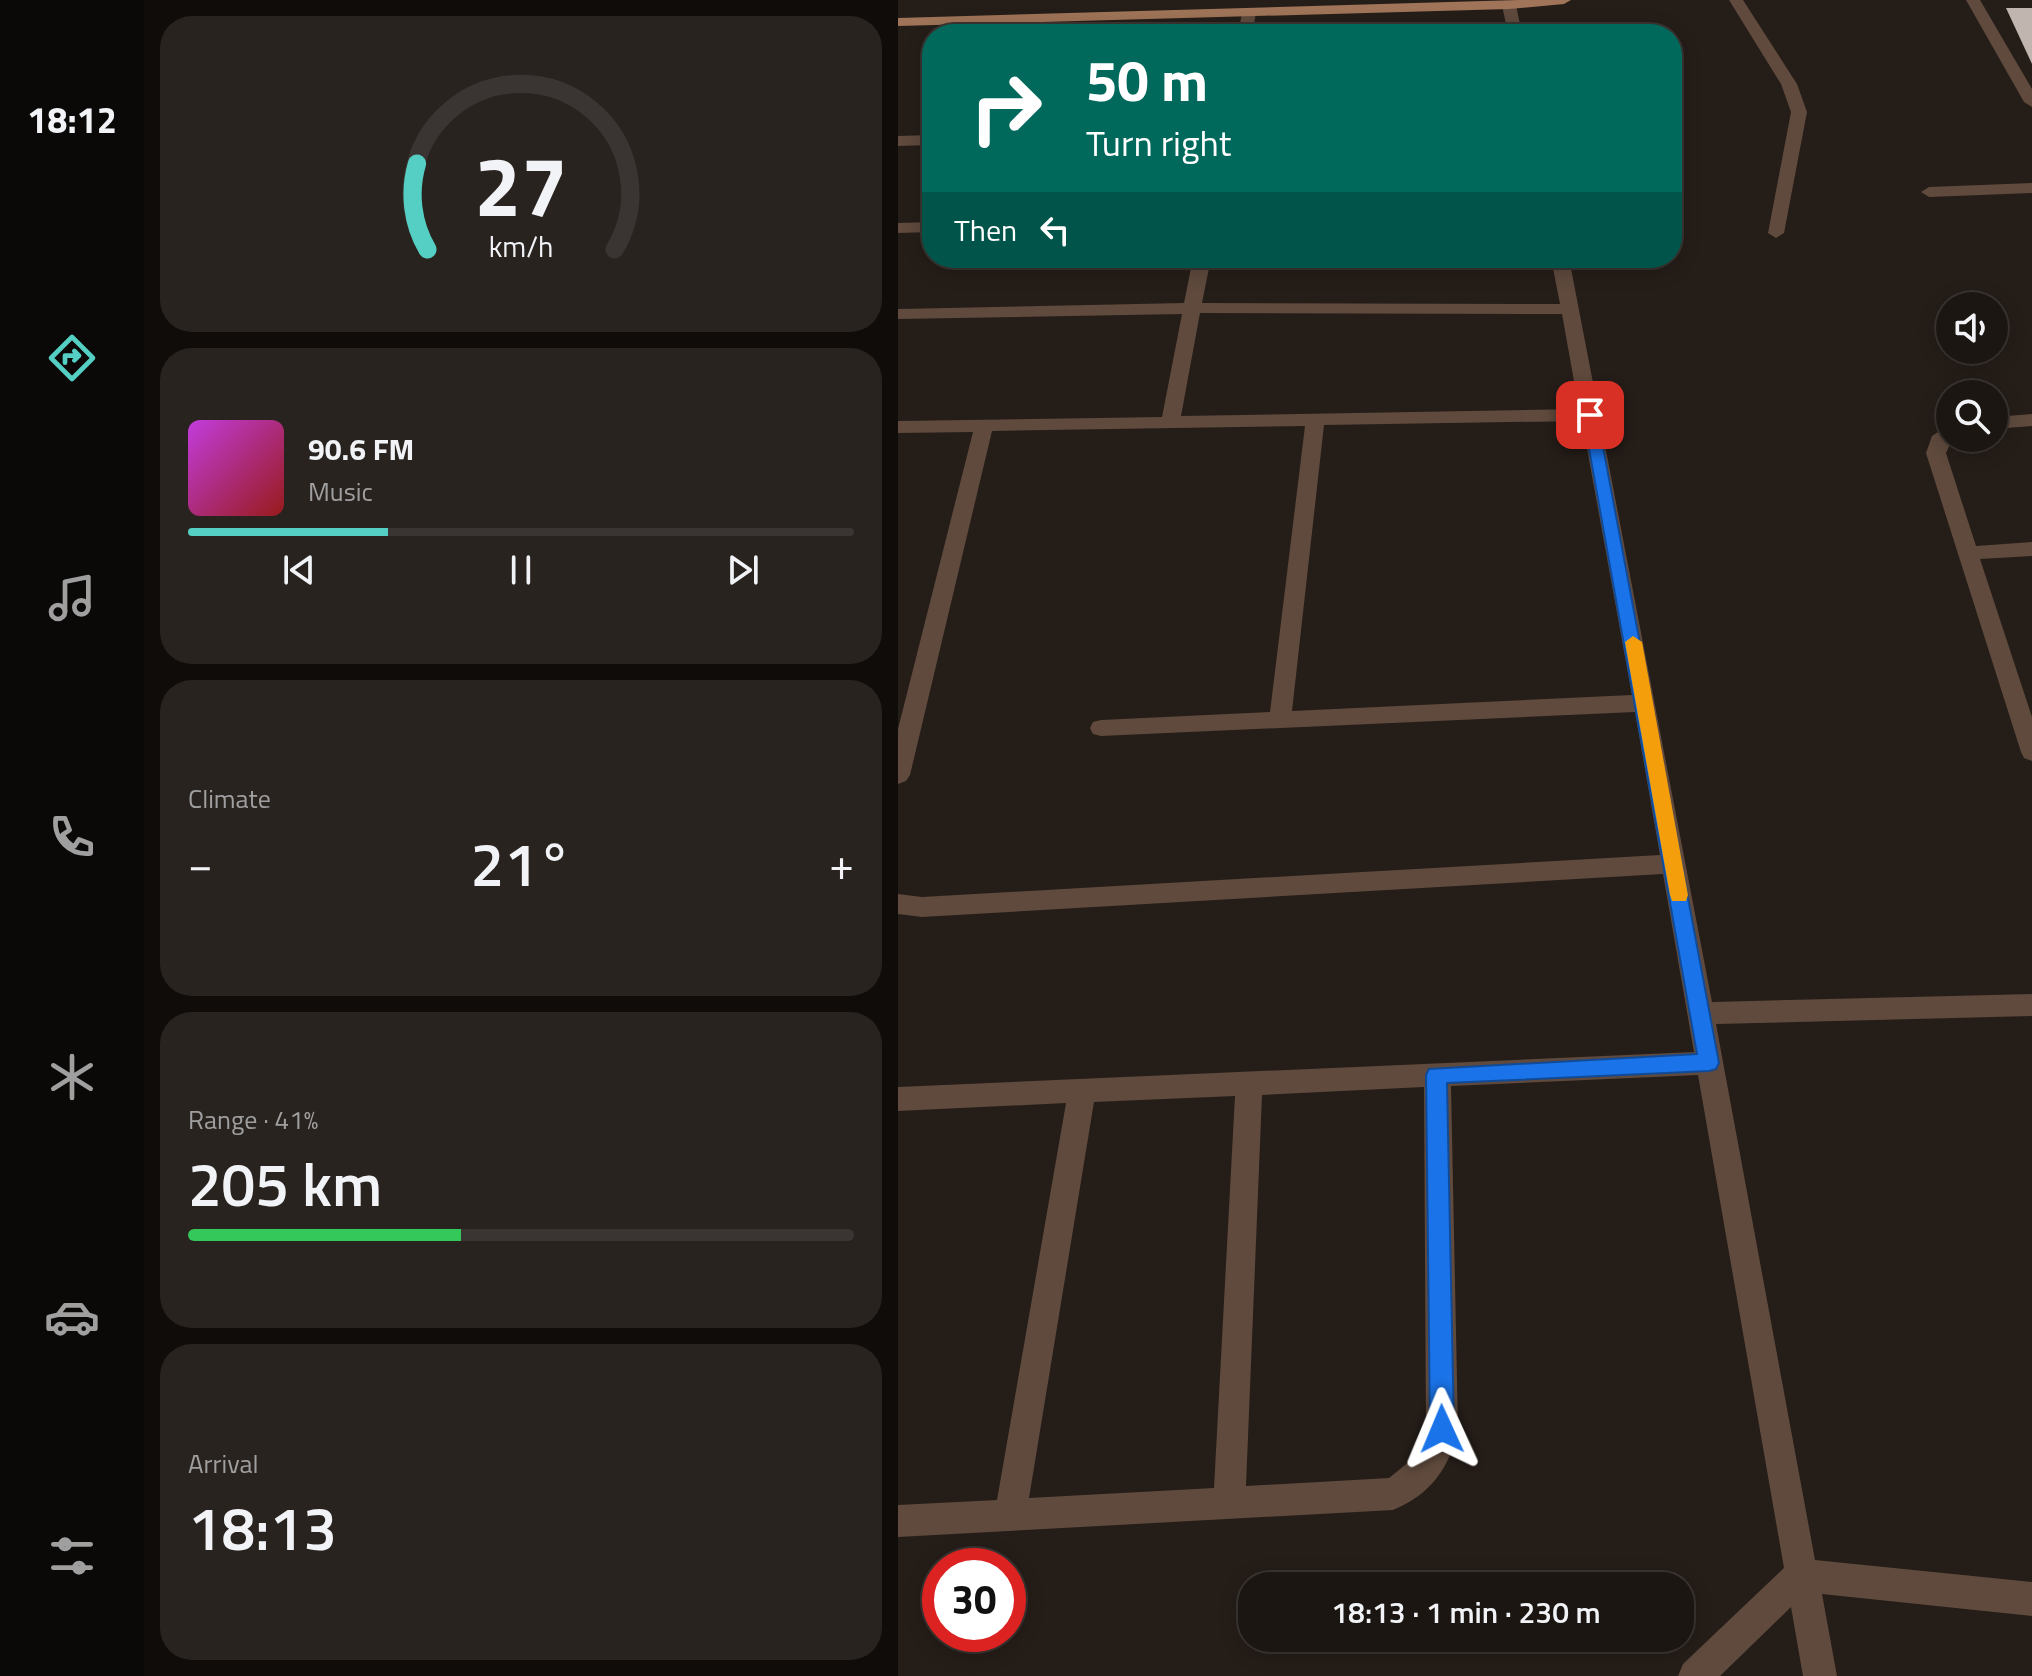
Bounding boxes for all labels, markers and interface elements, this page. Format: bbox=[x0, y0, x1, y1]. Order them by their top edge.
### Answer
text: 50 m bbox=[1086, 38, 1208, 123]
icon: right bbox=[954, 56, 1058, 160]
text: 18:12 bbox=[27, 92, 117, 147]
text: Turn right bbox=[1086, 115, 1231, 170]
text: 27 bbox=[474, 122, 568, 248]
text: Then bbox=[954, 207, 1017, 253]
icon: left bbox=[1033, 208, 1077, 252]
text: km/h bbox=[489, 225, 553, 268]
map controls bbox=[1936, 292, 2008, 452]
button: sound bbox=[1936, 292, 2008, 364]
icon: directions bbox=[44, 330, 100, 386]
button: search bbox=[1936, 380, 2008, 452]
pin bbox=[1556, 381, 1624, 449]
icon: arrive bbox=[1568, 393, 1612, 437]
text: 90.6 FM bbox=[308, 426, 414, 472]
text: Music bbox=[308, 472, 373, 511]
icon: previous bbox=[277, 548, 321, 592]
icon: pause bbox=[499, 548, 543, 592]
icon: next bbox=[721, 548, 765, 592]
icon: music bbox=[44, 570, 100, 626]
text: Climate bbox=[188, 779, 271, 818]
icon: phone bbox=[44, 809, 100, 865]
text: 21° bbox=[471, 818, 571, 909]
text: − bbox=[188, 830, 213, 897]
text: + bbox=[829, 830, 854, 897]
icon: climate bbox=[44, 1049, 100, 1105]
text: Range · 41% bbox=[188, 1100, 318, 1139]
text: 205 km bbox=[188, 1138, 382, 1229]
icon: car bbox=[44, 1289, 100, 1345]
position arrow bbox=[1400, 1387, 1484, 1471]
text: Arrival bbox=[188, 1444, 259, 1483]
text: 18:13 bbox=[188, 1482, 337, 1573]
icon: filters bbox=[44, 1528, 100, 1584]
speed limit sign: 30 bbox=[922, 1548, 1026, 1652]
text: 18:13 · 1 min · 230 m bbox=[1331, 1589, 1601, 1635]

